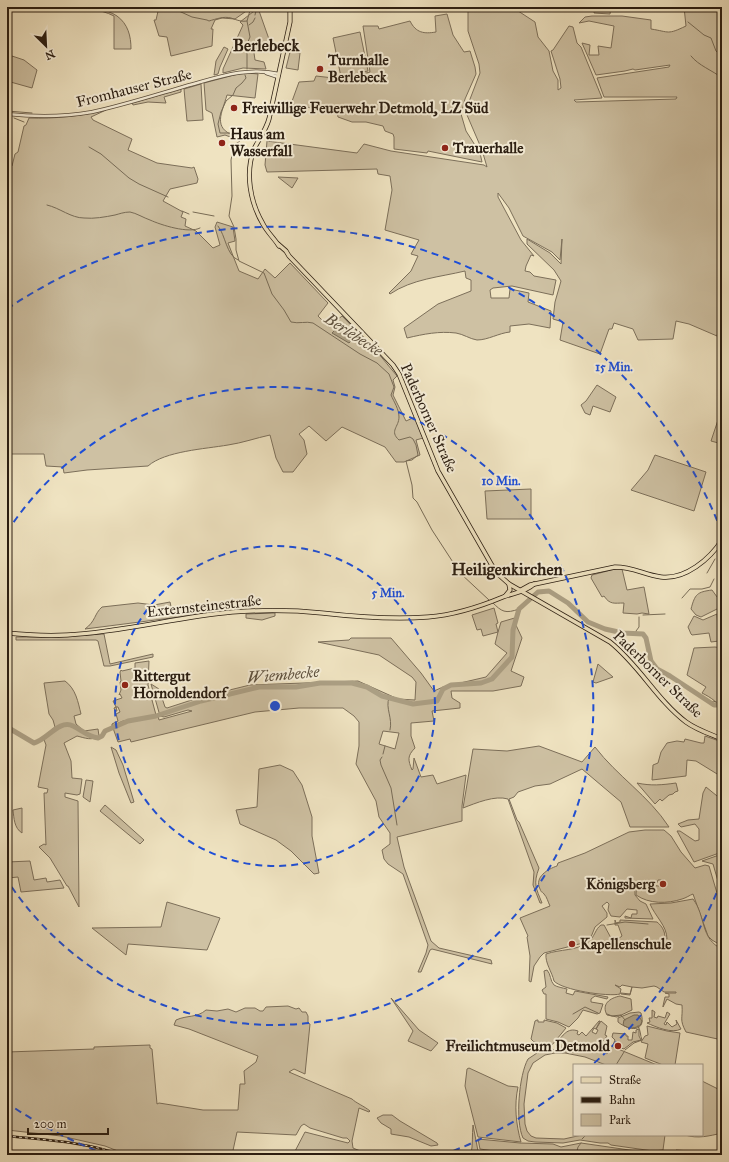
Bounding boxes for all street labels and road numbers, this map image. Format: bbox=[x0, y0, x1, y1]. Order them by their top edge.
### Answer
street label: Fromhauser Straße bbox=[74, 65, 194, 111]
street label: Paderborner Straße bbox=[397, 361, 461, 475]
street label: Externsteinestraße bbox=[146, 591, 262, 621]
street label: Paderborner Straße bbox=[609, 627, 707, 721]

